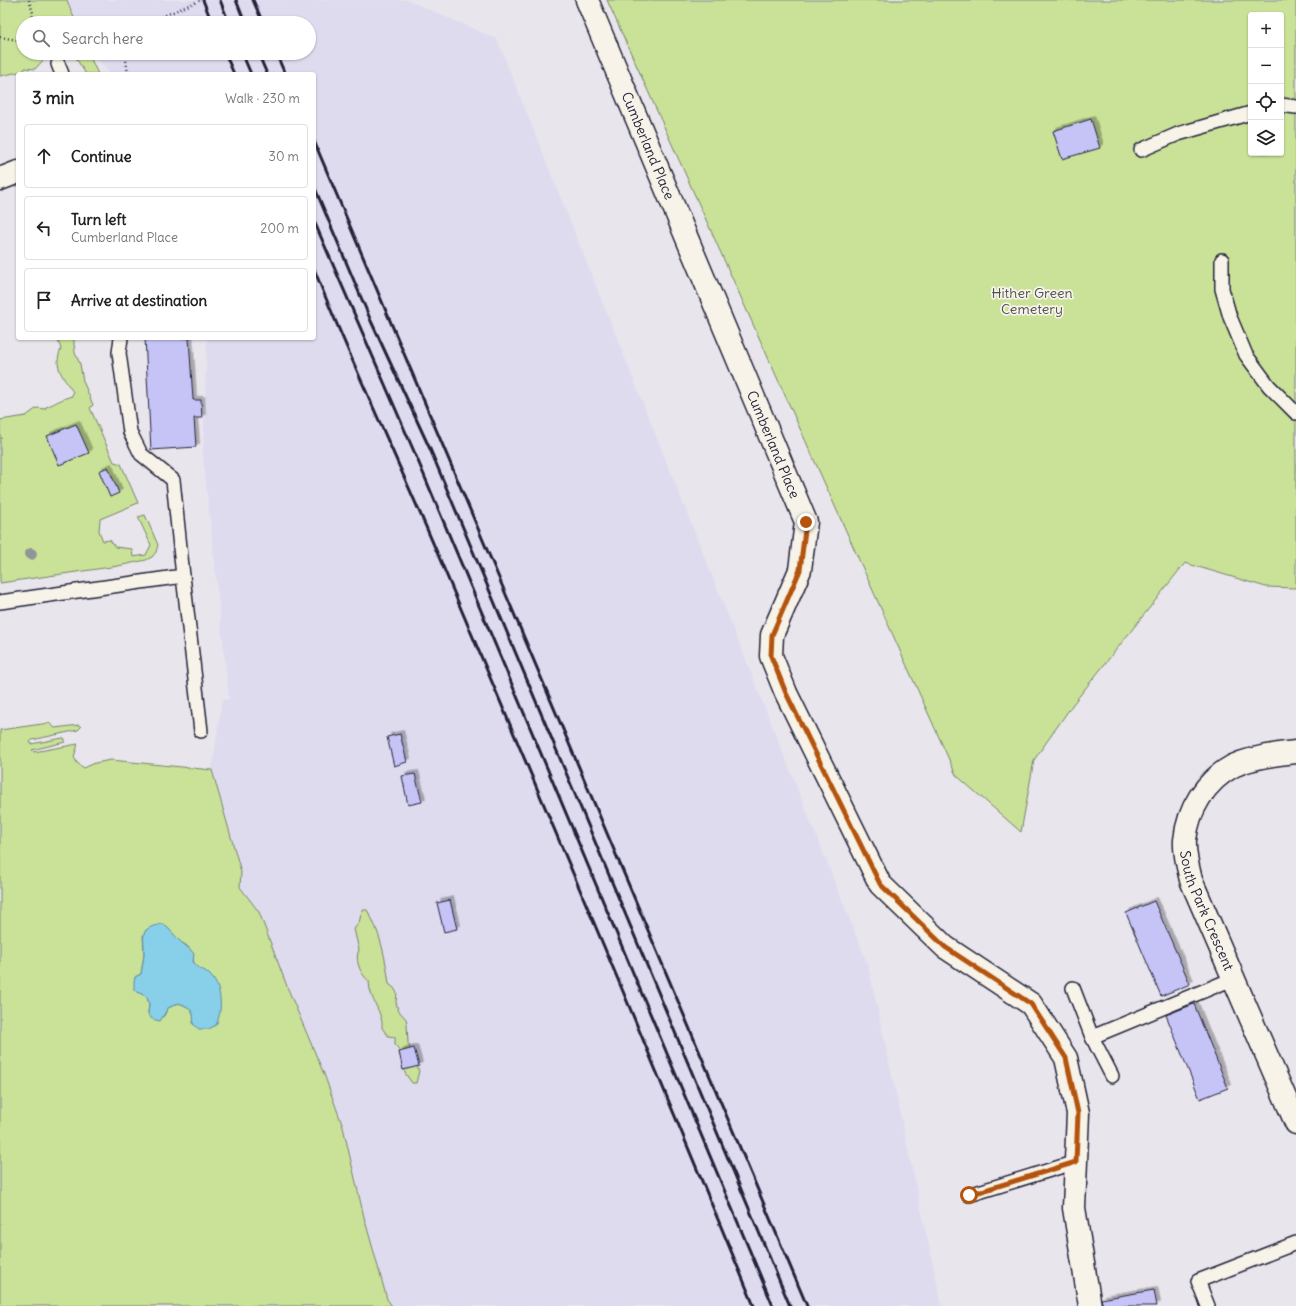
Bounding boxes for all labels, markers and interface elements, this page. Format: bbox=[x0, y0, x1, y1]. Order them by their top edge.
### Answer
map controls bbox=[1248, 12, 1284, 156]
button: + bbox=[1248, 12, 1284, 48]
search box bbox=[16, 16, 316, 60]
icon: search bbox=[30, 27, 52, 49]
text: Search here bbox=[62, 29, 143, 48]
button: − bbox=[1248, 48, 1284, 84]
button: locate bbox=[1248, 84, 1284, 120]
text: 3 min bbox=[32, 87, 74, 109]
street label: Cumberland Place bbox=[618, 89, 679, 202]
text: Walk · 230 m bbox=[225, 90, 300, 107]
button: layers bbox=[1248, 120, 1284, 156]
icon: ahead bbox=[33, 145, 55, 167]
text: Continue bbox=[71, 147, 132, 166]
text: 30 m bbox=[269, 148, 299, 165]
text: Turn left bbox=[71, 210, 126, 229]
icon: left bbox=[33, 217, 55, 239]
text: 200 m bbox=[260, 220, 299, 237]
text: Cumberland Place bbox=[71, 229, 178, 246]
park label: Hither Green Cemetery bbox=[991, 284, 1073, 318]
icon: arrive bbox=[33, 289, 55, 311]
text: Arrive at destination bbox=[71, 291, 207, 310]
street label: Cumberland Place bbox=[743, 388, 804, 501]
route end bbox=[797, 513, 815, 531]
street label: South Park Crescent bbox=[1176, 849, 1238, 974]
route start bbox=[960, 1186, 978, 1204]

